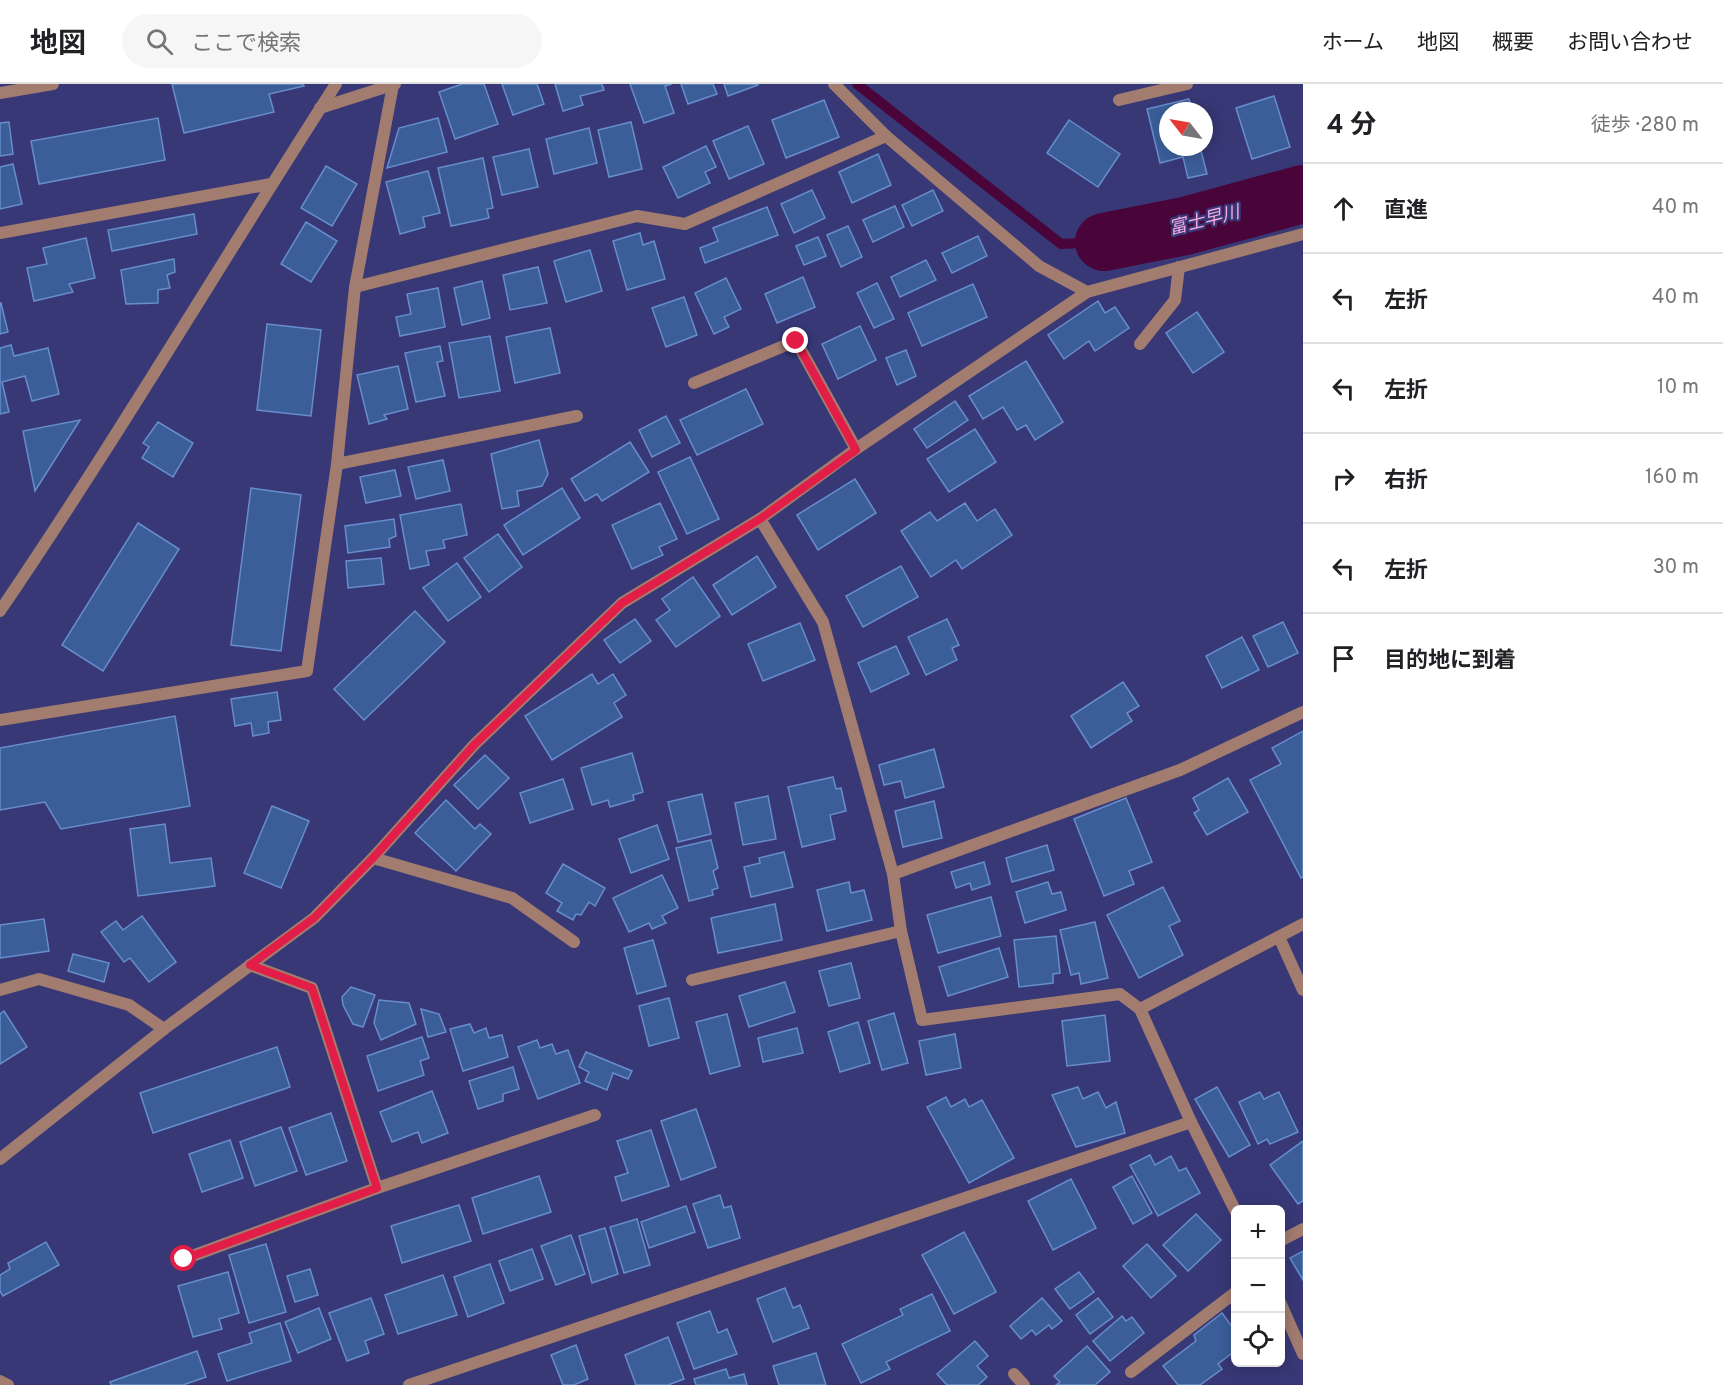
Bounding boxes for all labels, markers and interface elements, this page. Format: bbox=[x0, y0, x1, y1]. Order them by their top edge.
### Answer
search box bbox=[122, 14, 542, 68]
icon: search bbox=[143, 25, 176, 58]
text: 地図 bbox=[30, 27, 86, 63]
text: ホーム bbox=[1322, 30, 1384, 57]
text: 地図 bbox=[1417, 30, 1459, 57]
text: 概要 bbox=[1492, 30, 1534, 57]
text: お問い合わせ bbox=[1567, 30, 1693, 57]
text: ここで検索 bbox=[191, 31, 301, 58]
north arrow bbox=[1159, 102, 1213, 156]
text: 4 分 bbox=[1327, 110, 1376, 143]
text: 徒歩 · 280 m bbox=[1591, 113, 1699, 139]
icon: ahead bbox=[1327, 192, 1360, 225]
text: 40 m bbox=[1652, 195, 1699, 221]
text: 直進 bbox=[1384, 198, 1428, 225]
water label: 富士早川 bbox=[1167, 201, 1244, 241]
icon: left bbox=[1327, 282, 1360, 315]
text: 40 m bbox=[1652, 285, 1699, 311]
text: 左折 bbox=[1384, 288, 1428, 315]
route end bbox=[782, 327, 808, 353]
icon: left bbox=[1327, 372, 1360, 405]
text: 10 m bbox=[1657, 375, 1699, 401]
text: 左折 bbox=[1384, 378, 1428, 405]
icon: right bbox=[1327, 462, 1360, 495]
text: 160 m bbox=[1645, 465, 1699, 491]
text: 右折 bbox=[1384, 468, 1428, 495]
icon: left bbox=[1327, 552, 1360, 585]
text: 30 m bbox=[1653, 555, 1699, 581]
text: 左折 bbox=[1384, 558, 1428, 585]
icon: arrive bbox=[1327, 642, 1360, 675]
text: 目的地に到着 bbox=[1384, 648, 1516, 675]
map controls bbox=[1231, 1205, 1285, 1367]
button: + bbox=[1231, 1205, 1285, 1259]
route start bbox=[170, 1245, 196, 1271]
button: − bbox=[1231, 1259, 1285, 1313]
button: locate bbox=[1231, 1313, 1285, 1367]

